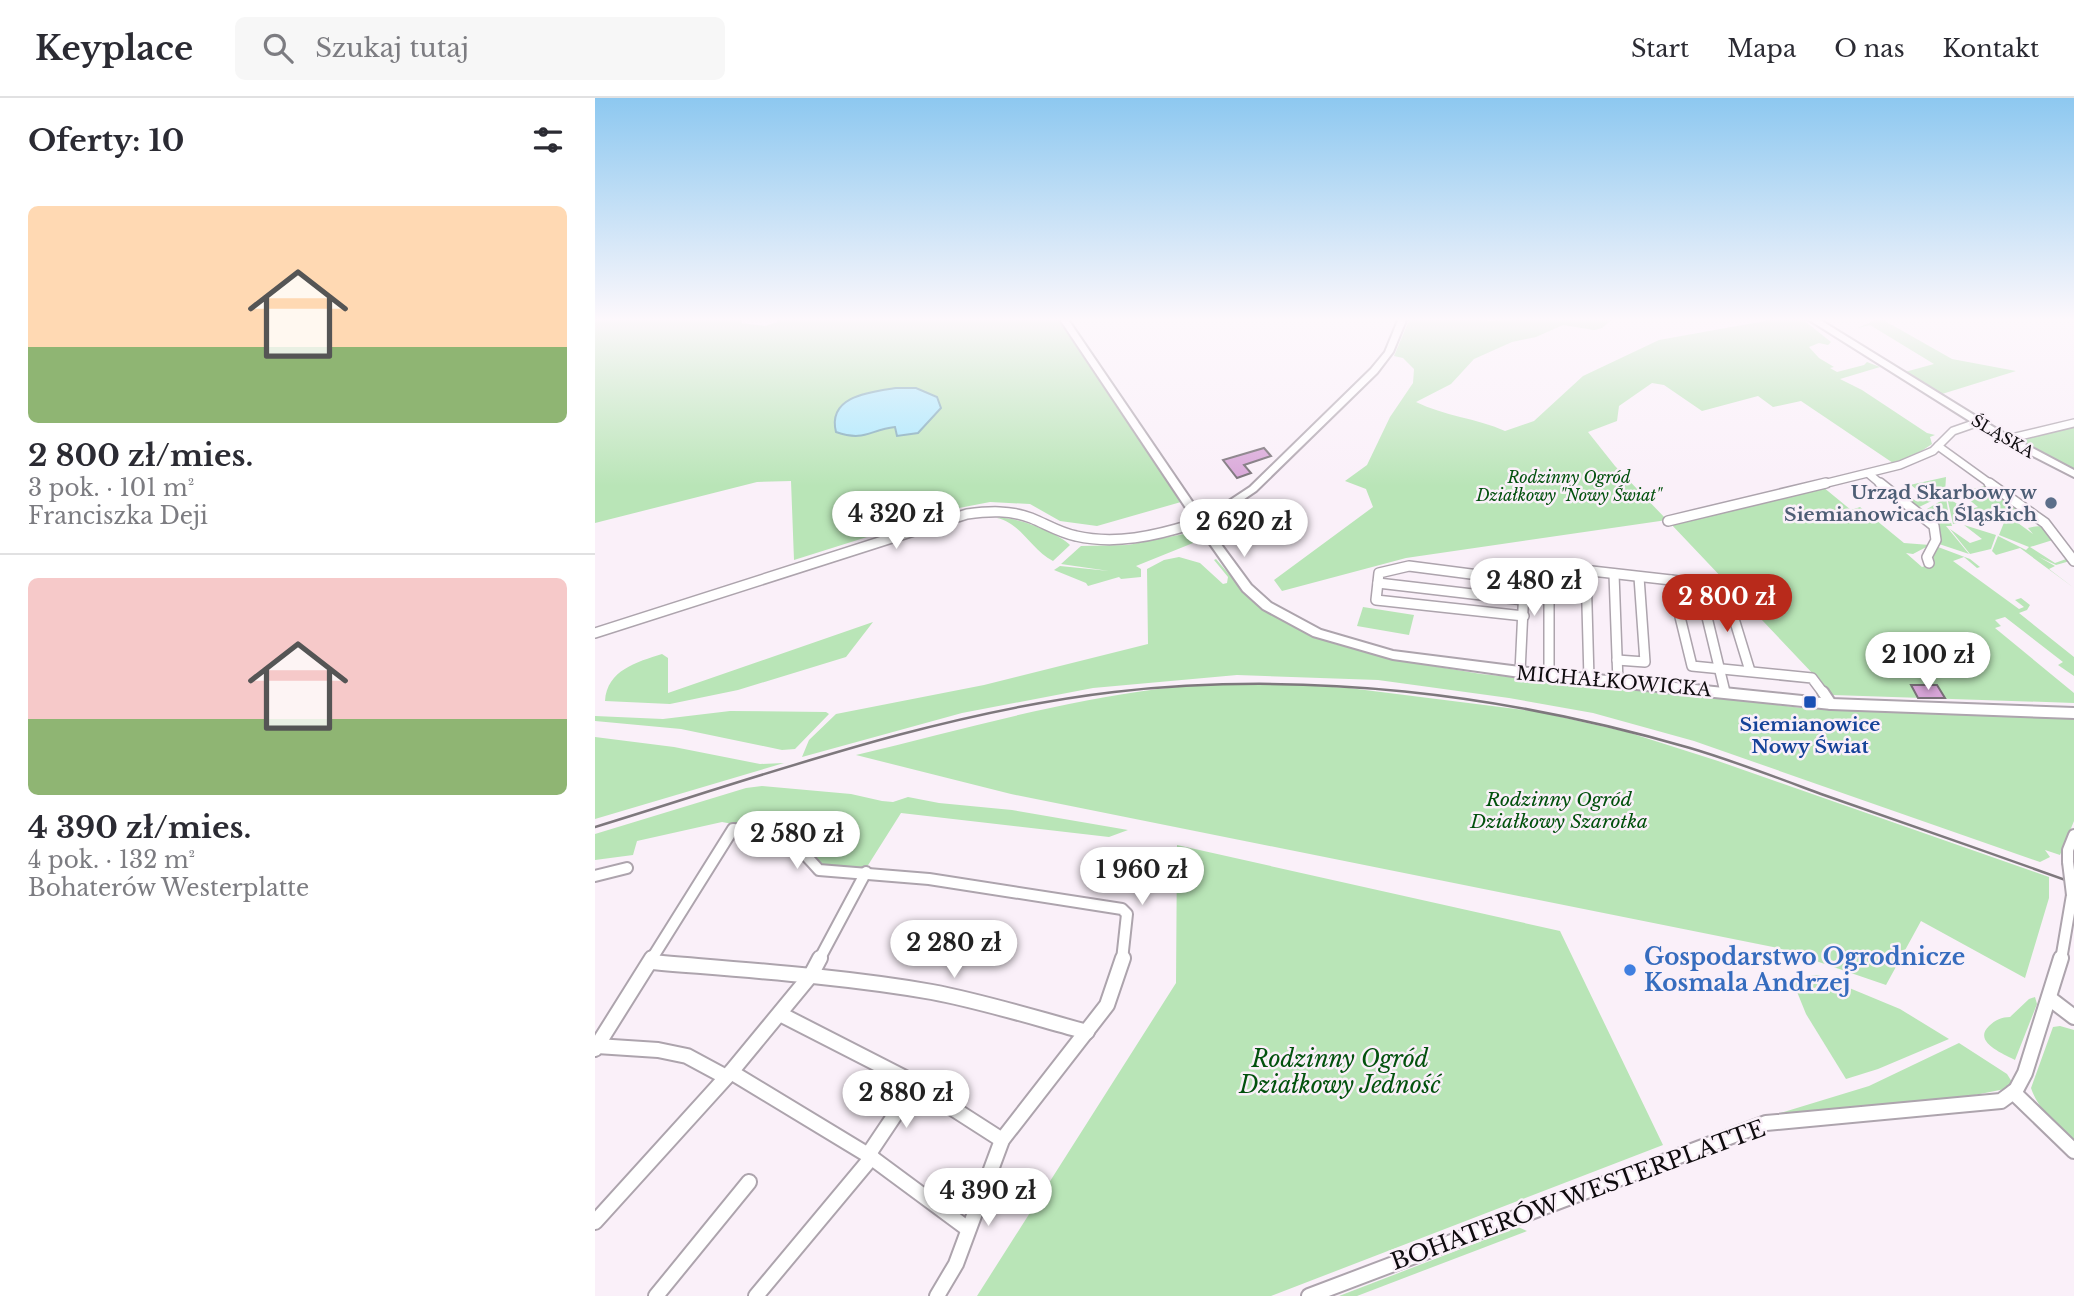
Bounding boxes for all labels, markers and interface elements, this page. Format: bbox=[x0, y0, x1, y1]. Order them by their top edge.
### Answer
search box bbox=[235, 17, 725, 80]
text: Keyplace bbox=[35, 28, 193, 69]
icon: search bbox=[259, 29, 297, 67]
text: Szukaj tutaj bbox=[315, 32, 469, 64]
text: Start bbox=[1631, 34, 1689, 63]
text: Mapa bbox=[1727, 34, 1796, 63]
text: O nas bbox=[1834, 34, 1905, 63]
text: Kontakt bbox=[1943, 34, 2039, 63]
icon: filters bbox=[529, 121, 567, 159]
text: Oferty: 10 bbox=[28, 122, 184, 159]
icon: home bbox=[235, 251, 361, 377]
street label: ŚLĄSKA bbox=[1968, 410, 2039, 462]
text: 2 800 zł/mies. bbox=[28, 437, 253, 474]
park label: Rodzinny Ogród Działkowy "Nowy Świat" bbox=[1475, 467, 1663, 505]
text: 3 pok. · 101 m² bbox=[28, 474, 194, 502]
place label: Urząd Skarbowy w Siemianowicach Śląskich bbox=[1784, 481, 2037, 526]
pin: 4 320 zł bbox=[824, 491, 968, 551]
marker: Urząd Skarbowy w Siemianowicach Śląskich bbox=[2043, 495, 2059, 511]
text: 4 320 zł bbox=[848, 500, 944, 528]
pin: 2 620 zł bbox=[1172, 500, 1316, 559]
text: Franciszka Deji bbox=[28, 502, 208, 530]
text: 2 620 zł bbox=[1196, 508, 1292, 536]
pin: 2 480 zł bbox=[1462, 559, 1606, 618]
text: 2 480 zł bbox=[1486, 567, 1582, 595]
pin: 2 800 zł bbox=[1655, 574, 1799, 634]
text: 2 800 zł bbox=[1678, 583, 1776, 611]
icon: home bbox=[235, 623, 361, 749]
pin: 2 100 zł bbox=[1856, 632, 2000, 692]
text: 2 100 zł bbox=[1881, 641, 1975, 669]
street label: MICHAŁKOWICKA bbox=[1515, 662, 1713, 702]
marker: Siemianowice Nowy Świat bbox=[1802, 694, 1818, 710]
place label: Siemianowice Nowy Świat bbox=[1740, 713, 1880, 758]
park label: Rodzinny Ogród Działkowy Szarotka bbox=[1469, 788, 1648, 833]
text: 4 390 zł/mies. bbox=[28, 809, 251, 846]
pin: 2 580 zł bbox=[725, 812, 869, 871]
text: 2 580 zł bbox=[750, 820, 844, 848]
text: 4 pok. · 132 m² bbox=[28, 846, 195, 874]
pin: 1 960 zł bbox=[1070, 848, 1214, 907]
text: 1 960 zł bbox=[1096, 856, 1188, 884]
text: Bohaterów Westerplatte bbox=[28, 874, 309, 902]
pin: 2 280 zł bbox=[882, 920, 1026, 980]
text: 2 280 zł bbox=[906, 929, 1002, 957]
place label: Gospodarstwo Ogrodnicze Kosmala Andrzej bbox=[1644, 943, 1965, 997]
marker: Gospodarstwo Ogrodnicze Kosmala Andrzej bbox=[1622, 962, 1638, 978]
park label: Rodzinny Ogród Działkowy Jedność bbox=[1238, 1045, 1443, 1099]
pin: 2 880 zł bbox=[834, 1070, 978, 1130]
text: 2 880 zł bbox=[858, 1079, 954, 1107]
street label: BOHATERÓW WESTERPLATTE bbox=[1387, 1113, 1769, 1276]
pin: 4 390 zł bbox=[916, 1168, 1060, 1228]
text: 4 390 zł bbox=[940, 1177, 1036, 1205]

